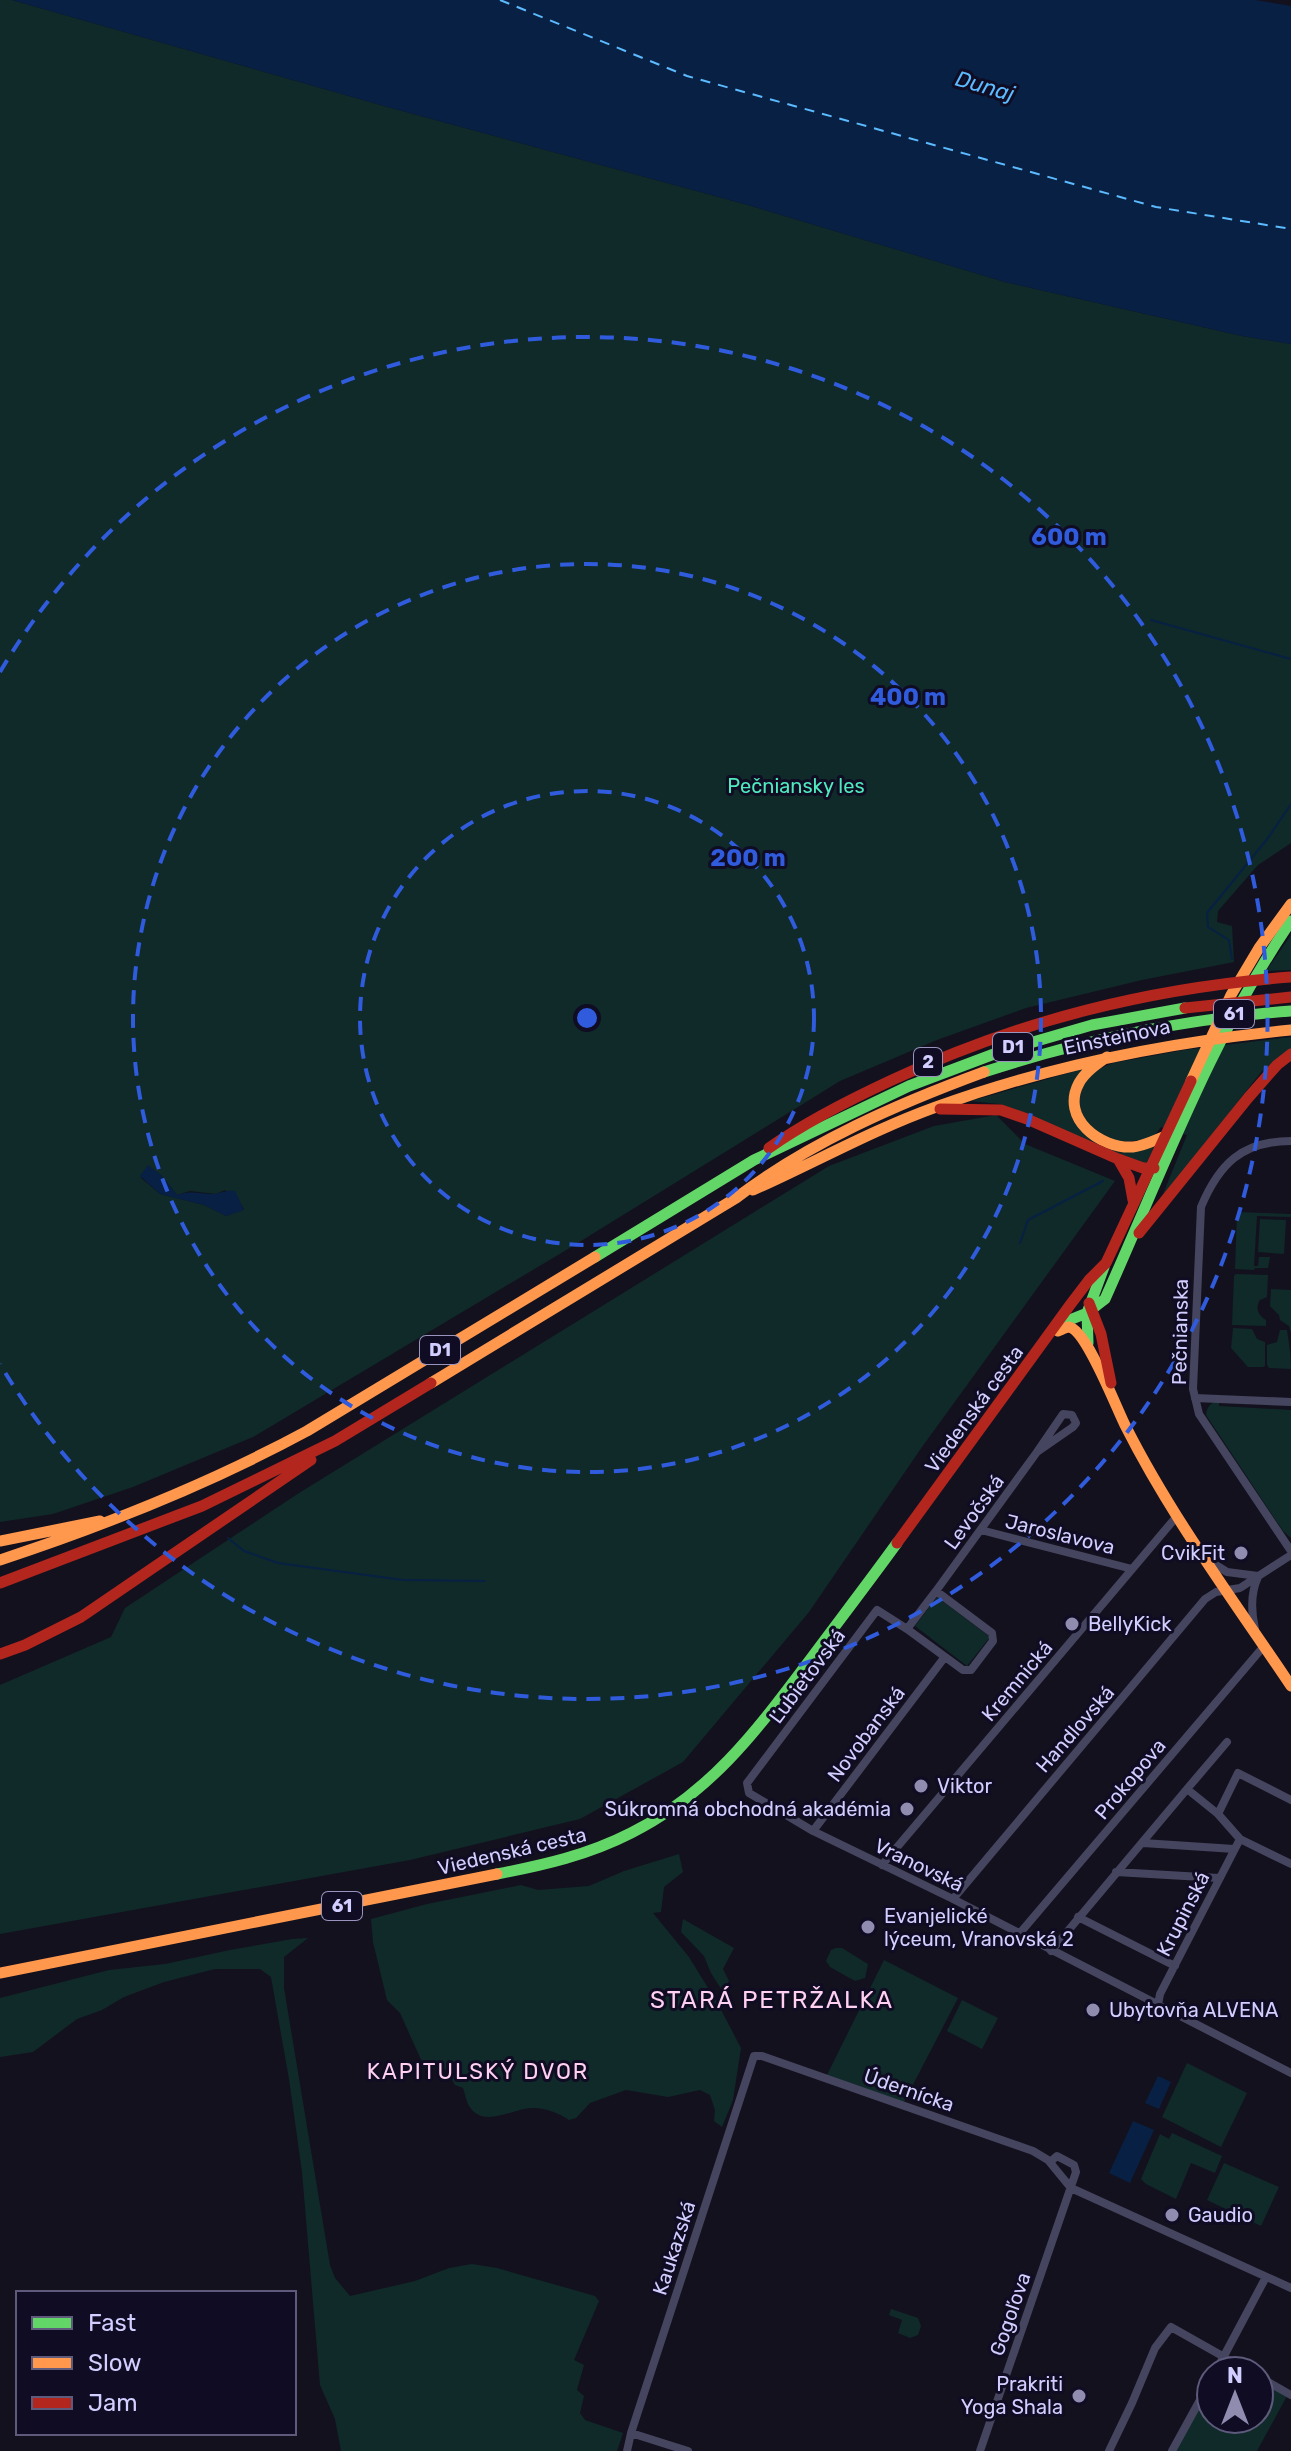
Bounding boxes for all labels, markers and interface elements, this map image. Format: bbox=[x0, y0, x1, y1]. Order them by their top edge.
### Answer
water label: Dunaj bbox=[952, 65, 1019, 108]
text: 600 m bbox=[1031, 523, 1107, 551]
text: 400 m bbox=[870, 683, 946, 711]
park label: Pečniansky les bbox=[727, 774, 865, 798]
text: 200 m bbox=[710, 844, 786, 872]
road number: 61 bbox=[1214, 1000, 1254, 1028]
centre of rings bbox=[573, 1004, 601, 1032]
street label: Einsteinova bbox=[1062, 1014, 1172, 1060]
road number: D1 bbox=[993, 1033, 1033, 1061]
road number: 2 bbox=[914, 1048, 942, 1076]
street label: Pečnianska bbox=[1167, 1279, 1193, 1385]
road number: D1 bbox=[420, 1336, 460, 1364]
street label: Viedenská cesta bbox=[920, 1341, 1028, 1477]
street label: Levočská bbox=[939, 1470, 1009, 1554]
street label: Jaroslavova bbox=[1003, 1509, 1117, 1559]
place label: CvikFit bbox=[1161, 1541, 1225, 1565]
marker: CvikFit bbox=[1232, 1544, 1250, 1562]
place label: BellyKick bbox=[1088, 1612, 1172, 1636]
marker: BellyKick bbox=[1063, 1615, 1081, 1633]
street label: Ľubietovská bbox=[764, 1624, 850, 1728]
street label: Kremnická bbox=[976, 1636, 1058, 1726]
street label: Novobanská bbox=[822, 1681, 910, 1787]
street label: Handlovská bbox=[1031, 1681, 1119, 1777]
street label: Prokopova bbox=[1089, 1734, 1171, 1824]
place label: Viktor bbox=[937, 1774, 992, 1798]
marker: Viktor bbox=[912, 1777, 930, 1795]
place label: Súkromná obchodná akadémia bbox=[604, 1797, 891, 1821]
marker: Súkromná obchodná akadémia bbox=[898, 1800, 916, 1818]
street label: Viedenská cesta bbox=[435, 1822, 589, 1880]
street label: Vranovská bbox=[871, 1833, 967, 1897]
street label: Krupinská bbox=[1151, 1868, 1215, 1960]
road number: 61 bbox=[322, 1892, 362, 1920]
place label: Evanjelické lýceum, Vranovská 2 bbox=[884, 1904, 1074, 1951]
marker: Evanjelické lýceum, Vranovská 2 bbox=[859, 1918, 877, 1936]
district label: STARÁ PETRŽALKA bbox=[650, 1986, 894, 2014]
place label: Ubytovňa ALVENA bbox=[1109, 1998, 1278, 2022]
marker: Ubytovňa ALVENA bbox=[1084, 2001, 1102, 2019]
district label: KAPITULSKÝ DVOR bbox=[367, 2058, 589, 2085]
street label: Údernícka bbox=[861, 2063, 957, 2117]
street label: Kaukazská bbox=[647, 2198, 701, 2298]
place label: Gaudio bbox=[1188, 2203, 1253, 2227]
marker: Gaudio bbox=[1163, 2206, 1181, 2224]
street label: Gogoľova bbox=[985, 2269, 1035, 2359]
legend bbox=[16, 2291, 296, 2435]
text: Fast bbox=[88, 2309, 136, 2337]
text: Slow bbox=[88, 2349, 141, 2377]
north arrow bbox=[1195, 2355, 1275, 2435]
text: N bbox=[1227, 2362, 1243, 2389]
place label: Prakriti Yoga Shala bbox=[961, 2372, 1063, 2419]
marker: Prakriti Yoga Shala bbox=[1070, 2387, 1088, 2405]
text: Jam bbox=[88, 2389, 138, 2417]

